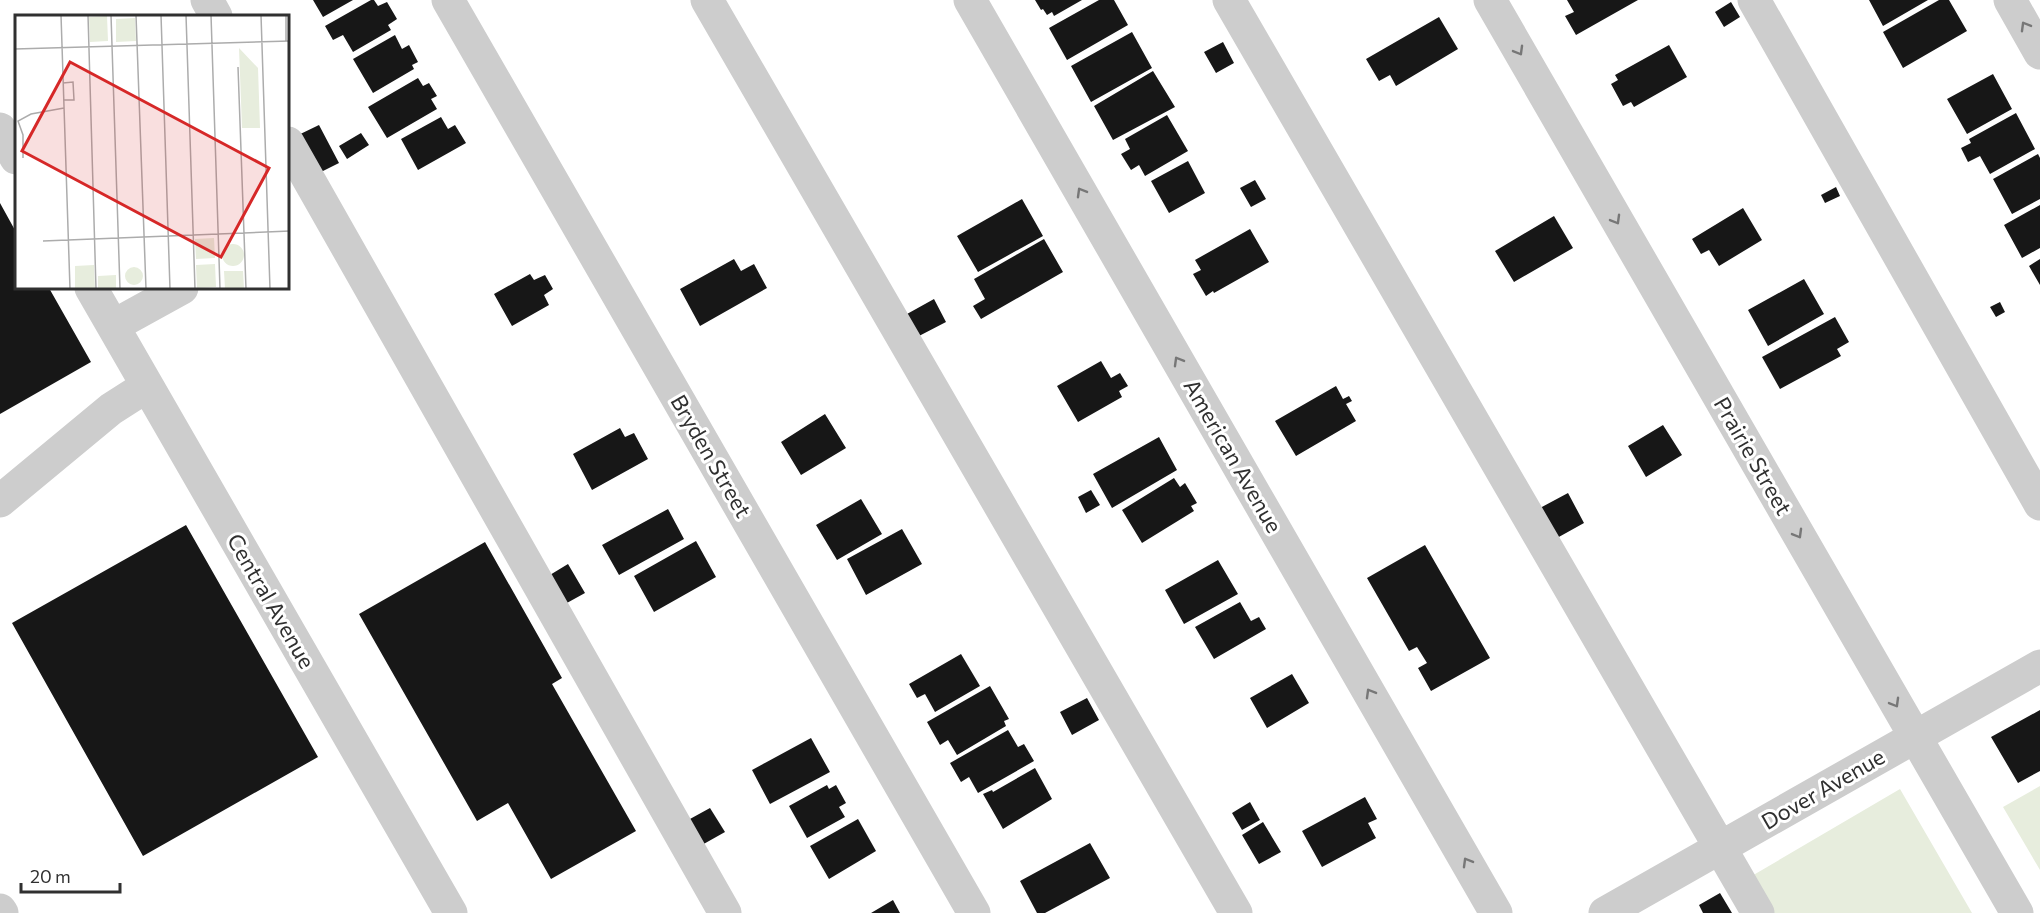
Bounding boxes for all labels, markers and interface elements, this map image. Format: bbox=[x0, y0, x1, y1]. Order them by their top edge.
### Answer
inset map bbox=[15, 15, 290, 290]
one-way arrow bbox=[2021, 22, 2032, 32]
one-way arrow bbox=[1512, 45, 1523, 55]
one-way arrow bbox=[1076, 188, 1088, 198]
one-way arrow bbox=[1609, 213, 1621, 224]
one-way arrow bbox=[1174, 357, 1185, 367]
street label: American Avenue bbox=[1178, 374, 1288, 537]
street label: Bryden Street bbox=[665, 390, 757, 522]
street label: Prairie Street bbox=[1709, 392, 1798, 520]
street label: Central Avenue bbox=[222, 528, 321, 673]
one-way arrow bbox=[1791, 528, 1802, 538]
one-way arrow bbox=[1365, 689, 1377, 699]
one-way arrow bbox=[1888, 697, 1900, 707]
street label: Dover Avenue bbox=[1756, 742, 1889, 835]
scale bar bbox=[21, 856, 120, 894]
one-way arrow bbox=[1463, 858, 1474, 868]
text: 20 m bbox=[30, 865, 71, 887]

